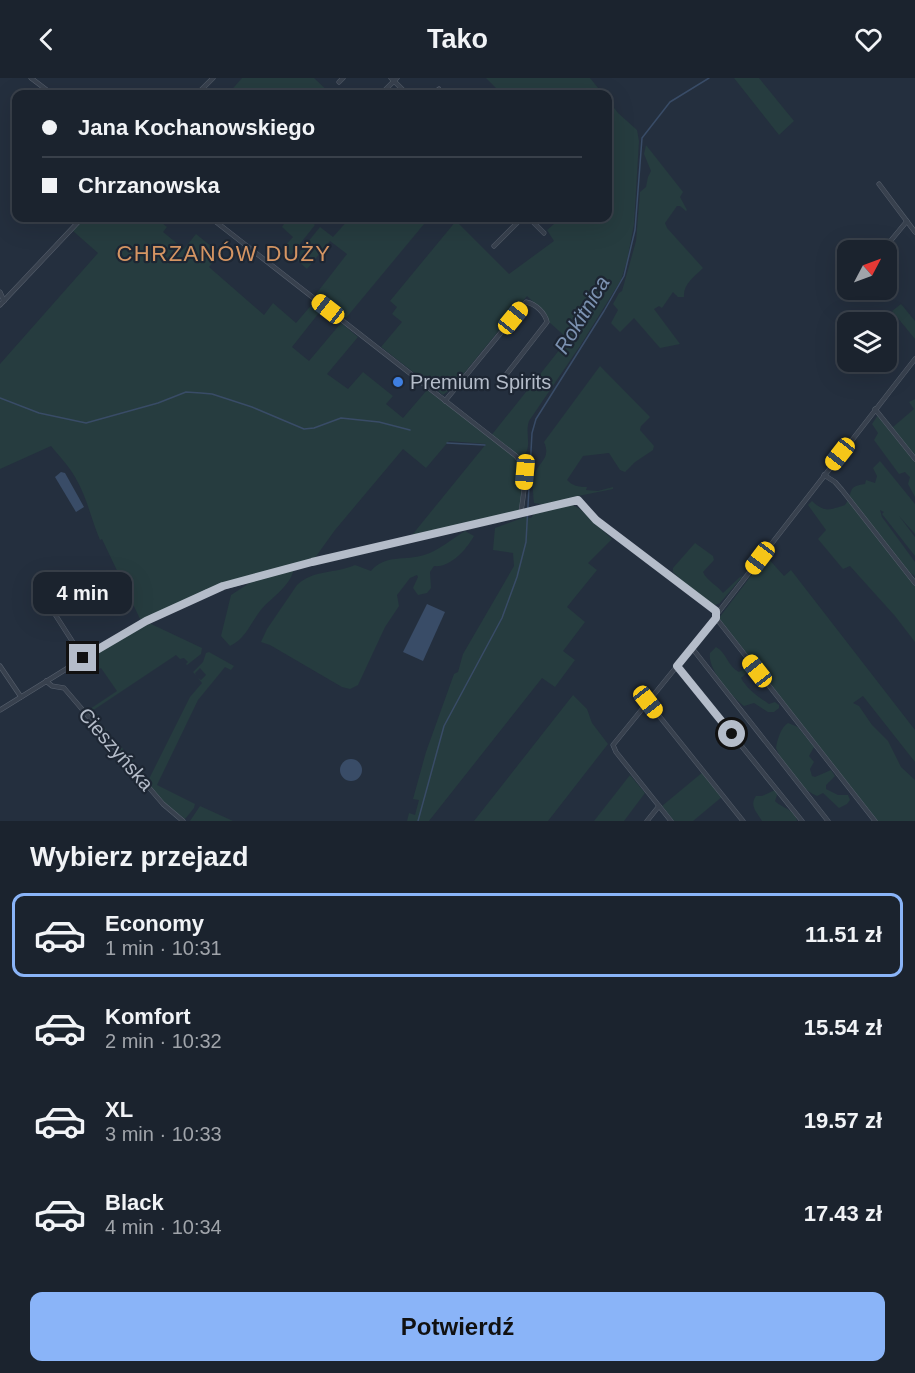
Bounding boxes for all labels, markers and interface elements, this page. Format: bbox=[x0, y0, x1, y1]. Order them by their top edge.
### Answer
icon: back bbox=[30, 23, 63, 56]
icon: heart bbox=[852, 23, 885, 56]
text: Tako bbox=[427, 24, 488, 54]
text: Jana Kochanowskiego bbox=[78, 115, 315, 140]
text: Chrzanowska bbox=[78, 173, 220, 198]
north arrow bbox=[837, 240, 897, 300]
map controls bbox=[837, 240, 897, 372]
district label: CHRZANÓW DUŻY bbox=[116, 241, 332, 266]
water label: Rokitnica bbox=[549, 272, 614, 358]
car bbox=[308, 291, 348, 327]
car bbox=[495, 298, 531, 338]
button: layers bbox=[837, 312, 897, 372]
place label: Premium Spirits bbox=[410, 371, 551, 393]
marker: Premium Spirits bbox=[391, 375, 405, 389]
car bbox=[822, 434, 858, 474]
car bbox=[514, 453, 536, 491]
car bbox=[742, 538, 778, 578]
callout: 4 min bbox=[34, 571, 132, 613]
text: 4 min bbox=[56, 582, 109, 604]
route end bbox=[69, 644, 96, 671]
car bbox=[739, 651, 775, 691]
car bbox=[630, 682, 666, 722]
street label: Cieszyńska bbox=[74, 703, 158, 795]
route start bbox=[718, 720, 745, 747]
text: Wybierz przejazd bbox=[30, 842, 249, 872]
icon: car bbox=[33, 908, 87, 962]
text: Economy bbox=[105, 911, 204, 936]
text: 11.51 zł bbox=[805, 922, 882, 947]
text: 1 min · 10:31 bbox=[105, 937, 222, 959]
icon: car bbox=[33, 1001, 87, 1055]
text: Komfort bbox=[105, 1004, 191, 1029]
text: 15.54 zł bbox=[804, 1015, 882, 1040]
text: 2 min · 10:32 bbox=[105, 1030, 222, 1052]
icon: car bbox=[33, 1094, 87, 1148]
text: XL bbox=[105, 1097, 133, 1122]
text: 19.57 zł bbox=[804, 1108, 882, 1133]
text: 3 min · 10:33 bbox=[105, 1123, 222, 1145]
icon: car bbox=[33, 1187, 87, 1241]
text: Black bbox=[105, 1190, 164, 1215]
text: 17.43 zł bbox=[804, 1201, 882, 1226]
text: 4 min · 10:34 bbox=[105, 1216, 222, 1238]
button: Potwierdź bbox=[30, 1292, 885, 1361]

